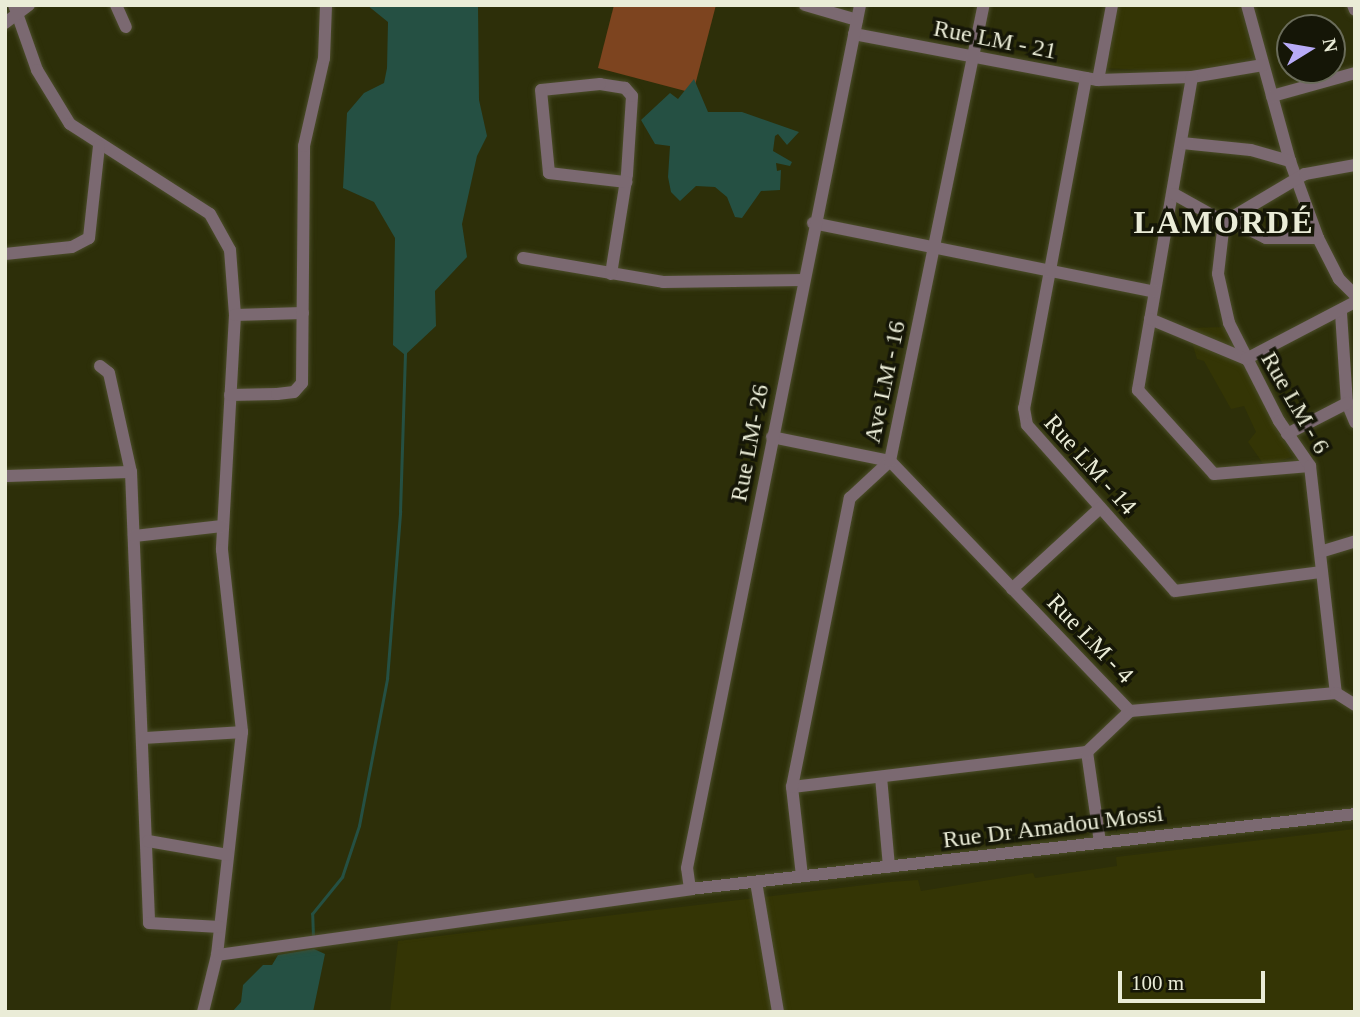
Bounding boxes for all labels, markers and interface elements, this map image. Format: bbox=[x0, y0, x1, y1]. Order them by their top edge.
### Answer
street label: Rue LM - 21 bbox=[931, 14, 1059, 66]
north arrow bbox=[1276, 14, 1346, 84]
text: N bbox=[1319, 37, 1342, 54]
district label: LAMORDÉ bbox=[1134, 203, 1314, 241]
street label: Ave LM - 16 bbox=[858, 318, 912, 446]
street label: Rue LM - 6 bbox=[1254, 347, 1336, 459]
street label: Rue LM- 26 bbox=[725, 382, 775, 504]
street label: Rue LM - 14 bbox=[1038, 409, 1142, 521]
street label: Rue LM - 4 bbox=[1041, 588, 1139, 690]
street label: Rue Dr Amadou Mossi bbox=[940, 799, 1166, 855]
scale bar bbox=[1122, 958, 1269, 1002]
text: 100 m bbox=[1131, 971, 1184, 995]

